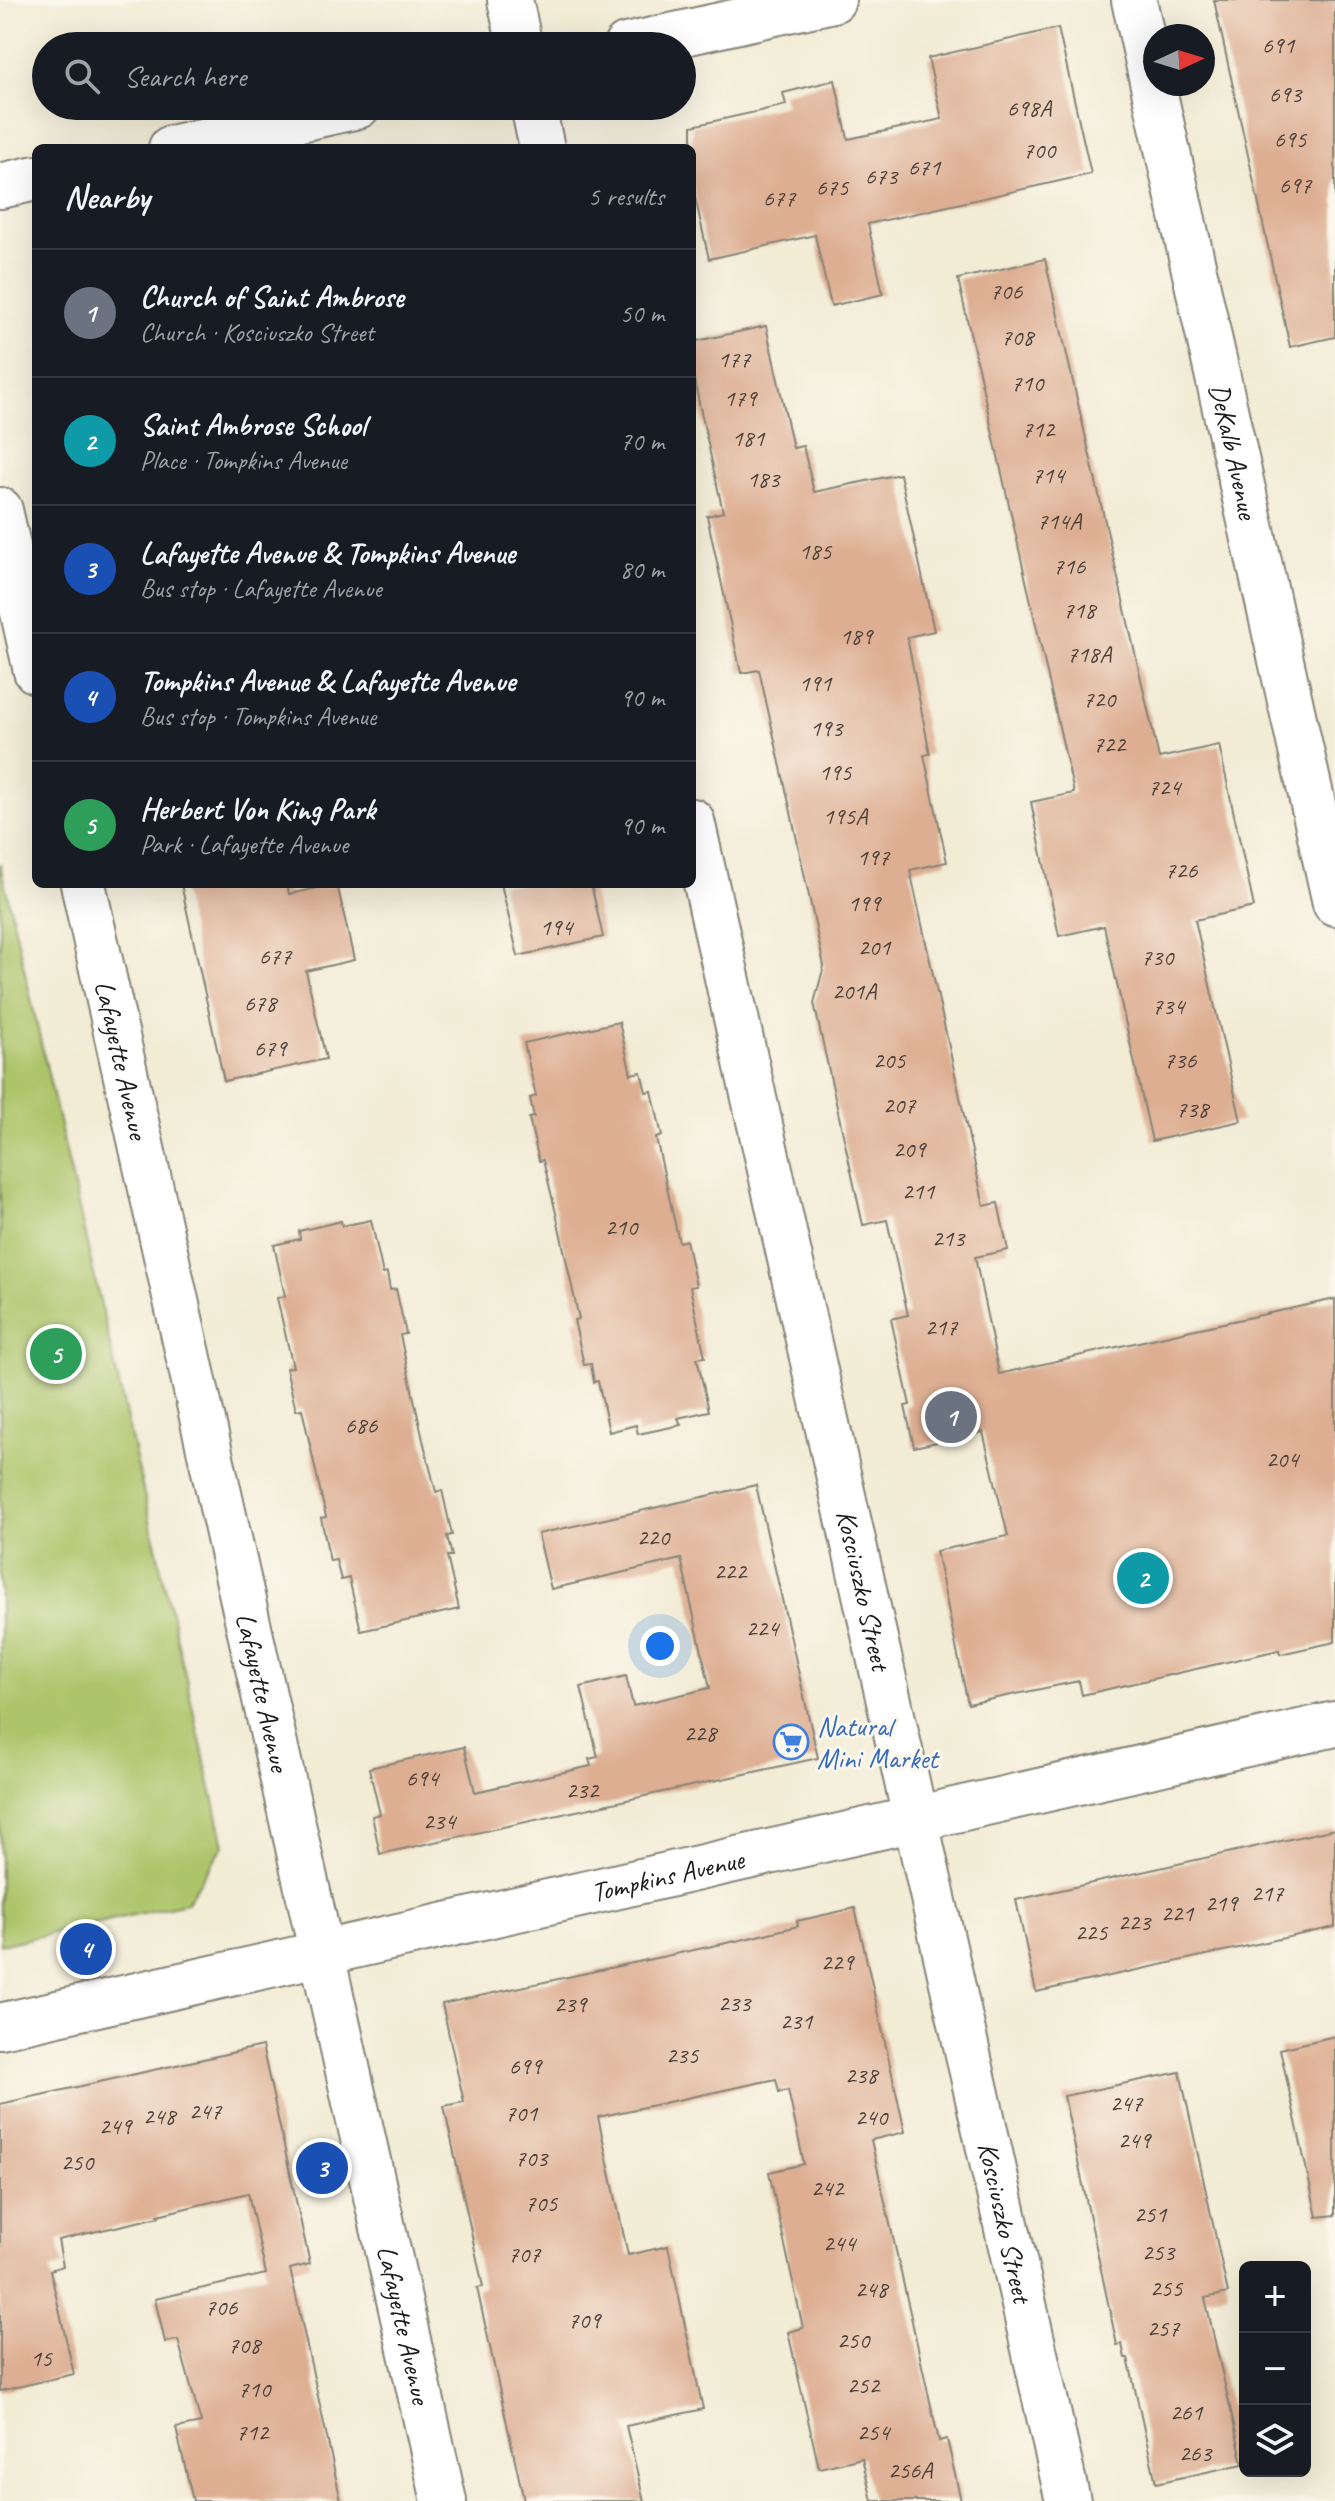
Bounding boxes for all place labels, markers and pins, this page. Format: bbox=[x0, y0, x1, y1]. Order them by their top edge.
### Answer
pin: 5 bbox=[30, 1324, 82, 1384]
pin: 1 bbox=[925, 1387, 977, 1447]
pin: 2 bbox=[1117, 1548, 1169, 1608]
place label: Natural Mini Market bbox=[817, 1709, 940, 1776]
supermarket icon: Natural Mini Market bbox=[772, 1723, 810, 1761]
pin: 4 bbox=[60, 1919, 112, 1979]
pin: 3 bbox=[296, 2138, 348, 2198]

